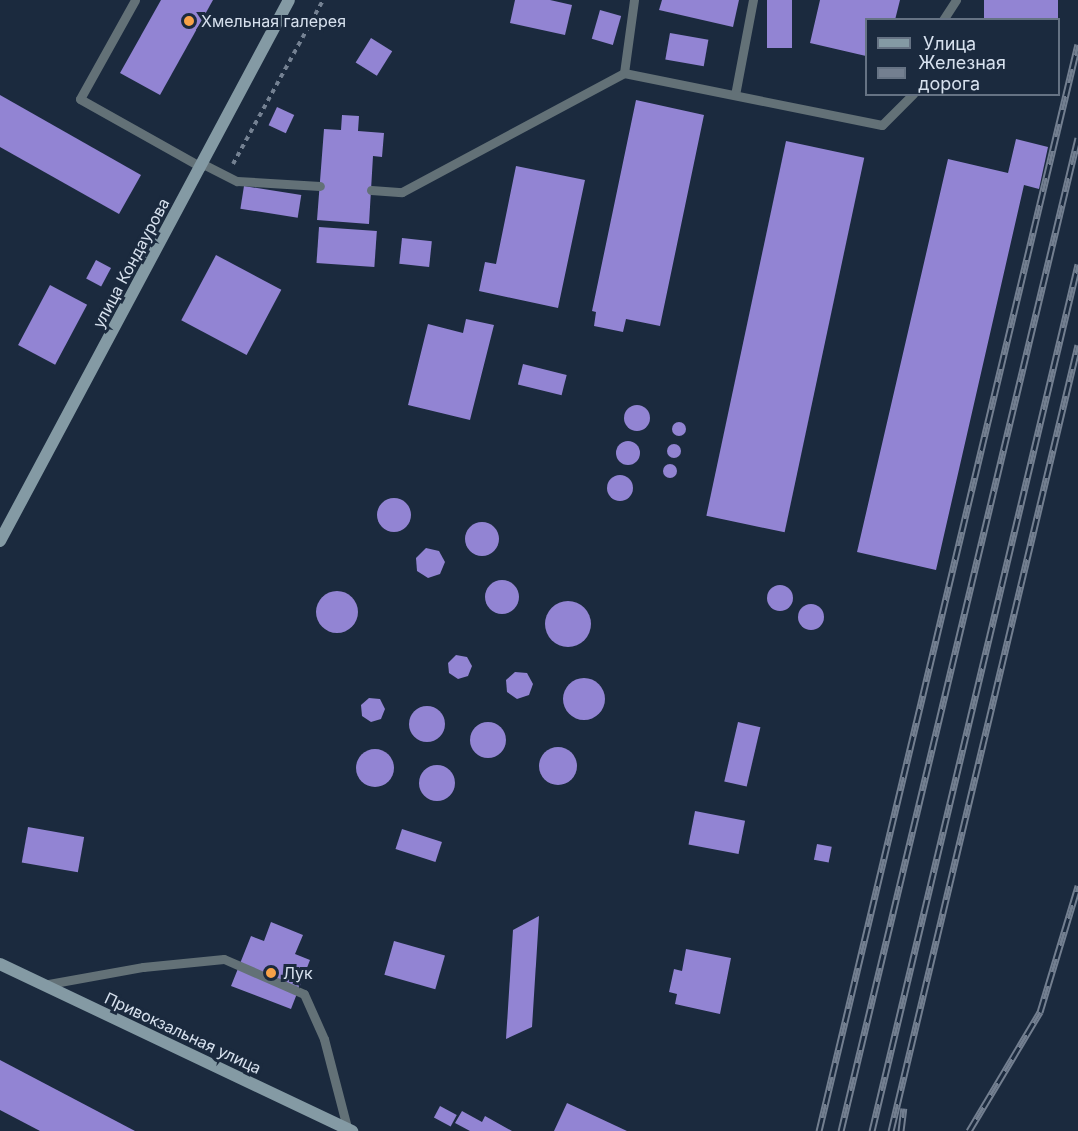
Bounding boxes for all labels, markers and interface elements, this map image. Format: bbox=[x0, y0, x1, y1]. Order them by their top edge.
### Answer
place label: Хмельная галерея bbox=[201, 11, 346, 31]
marker: Хмельная галерея bbox=[182, 14, 196, 28]
legend bbox=[865, 18, 1060, 96]
text: Улица bbox=[923, 33, 976, 54]
text: Железная дорога bbox=[918, 52, 1006, 94]
street label: улица Кондаурова bbox=[89, 195, 173, 331]
place label: Лук bbox=[283, 963, 313, 983]
marker: Лук bbox=[264, 966, 278, 980]
street label: Привокзальная улица bbox=[102, 988, 264, 1078]

